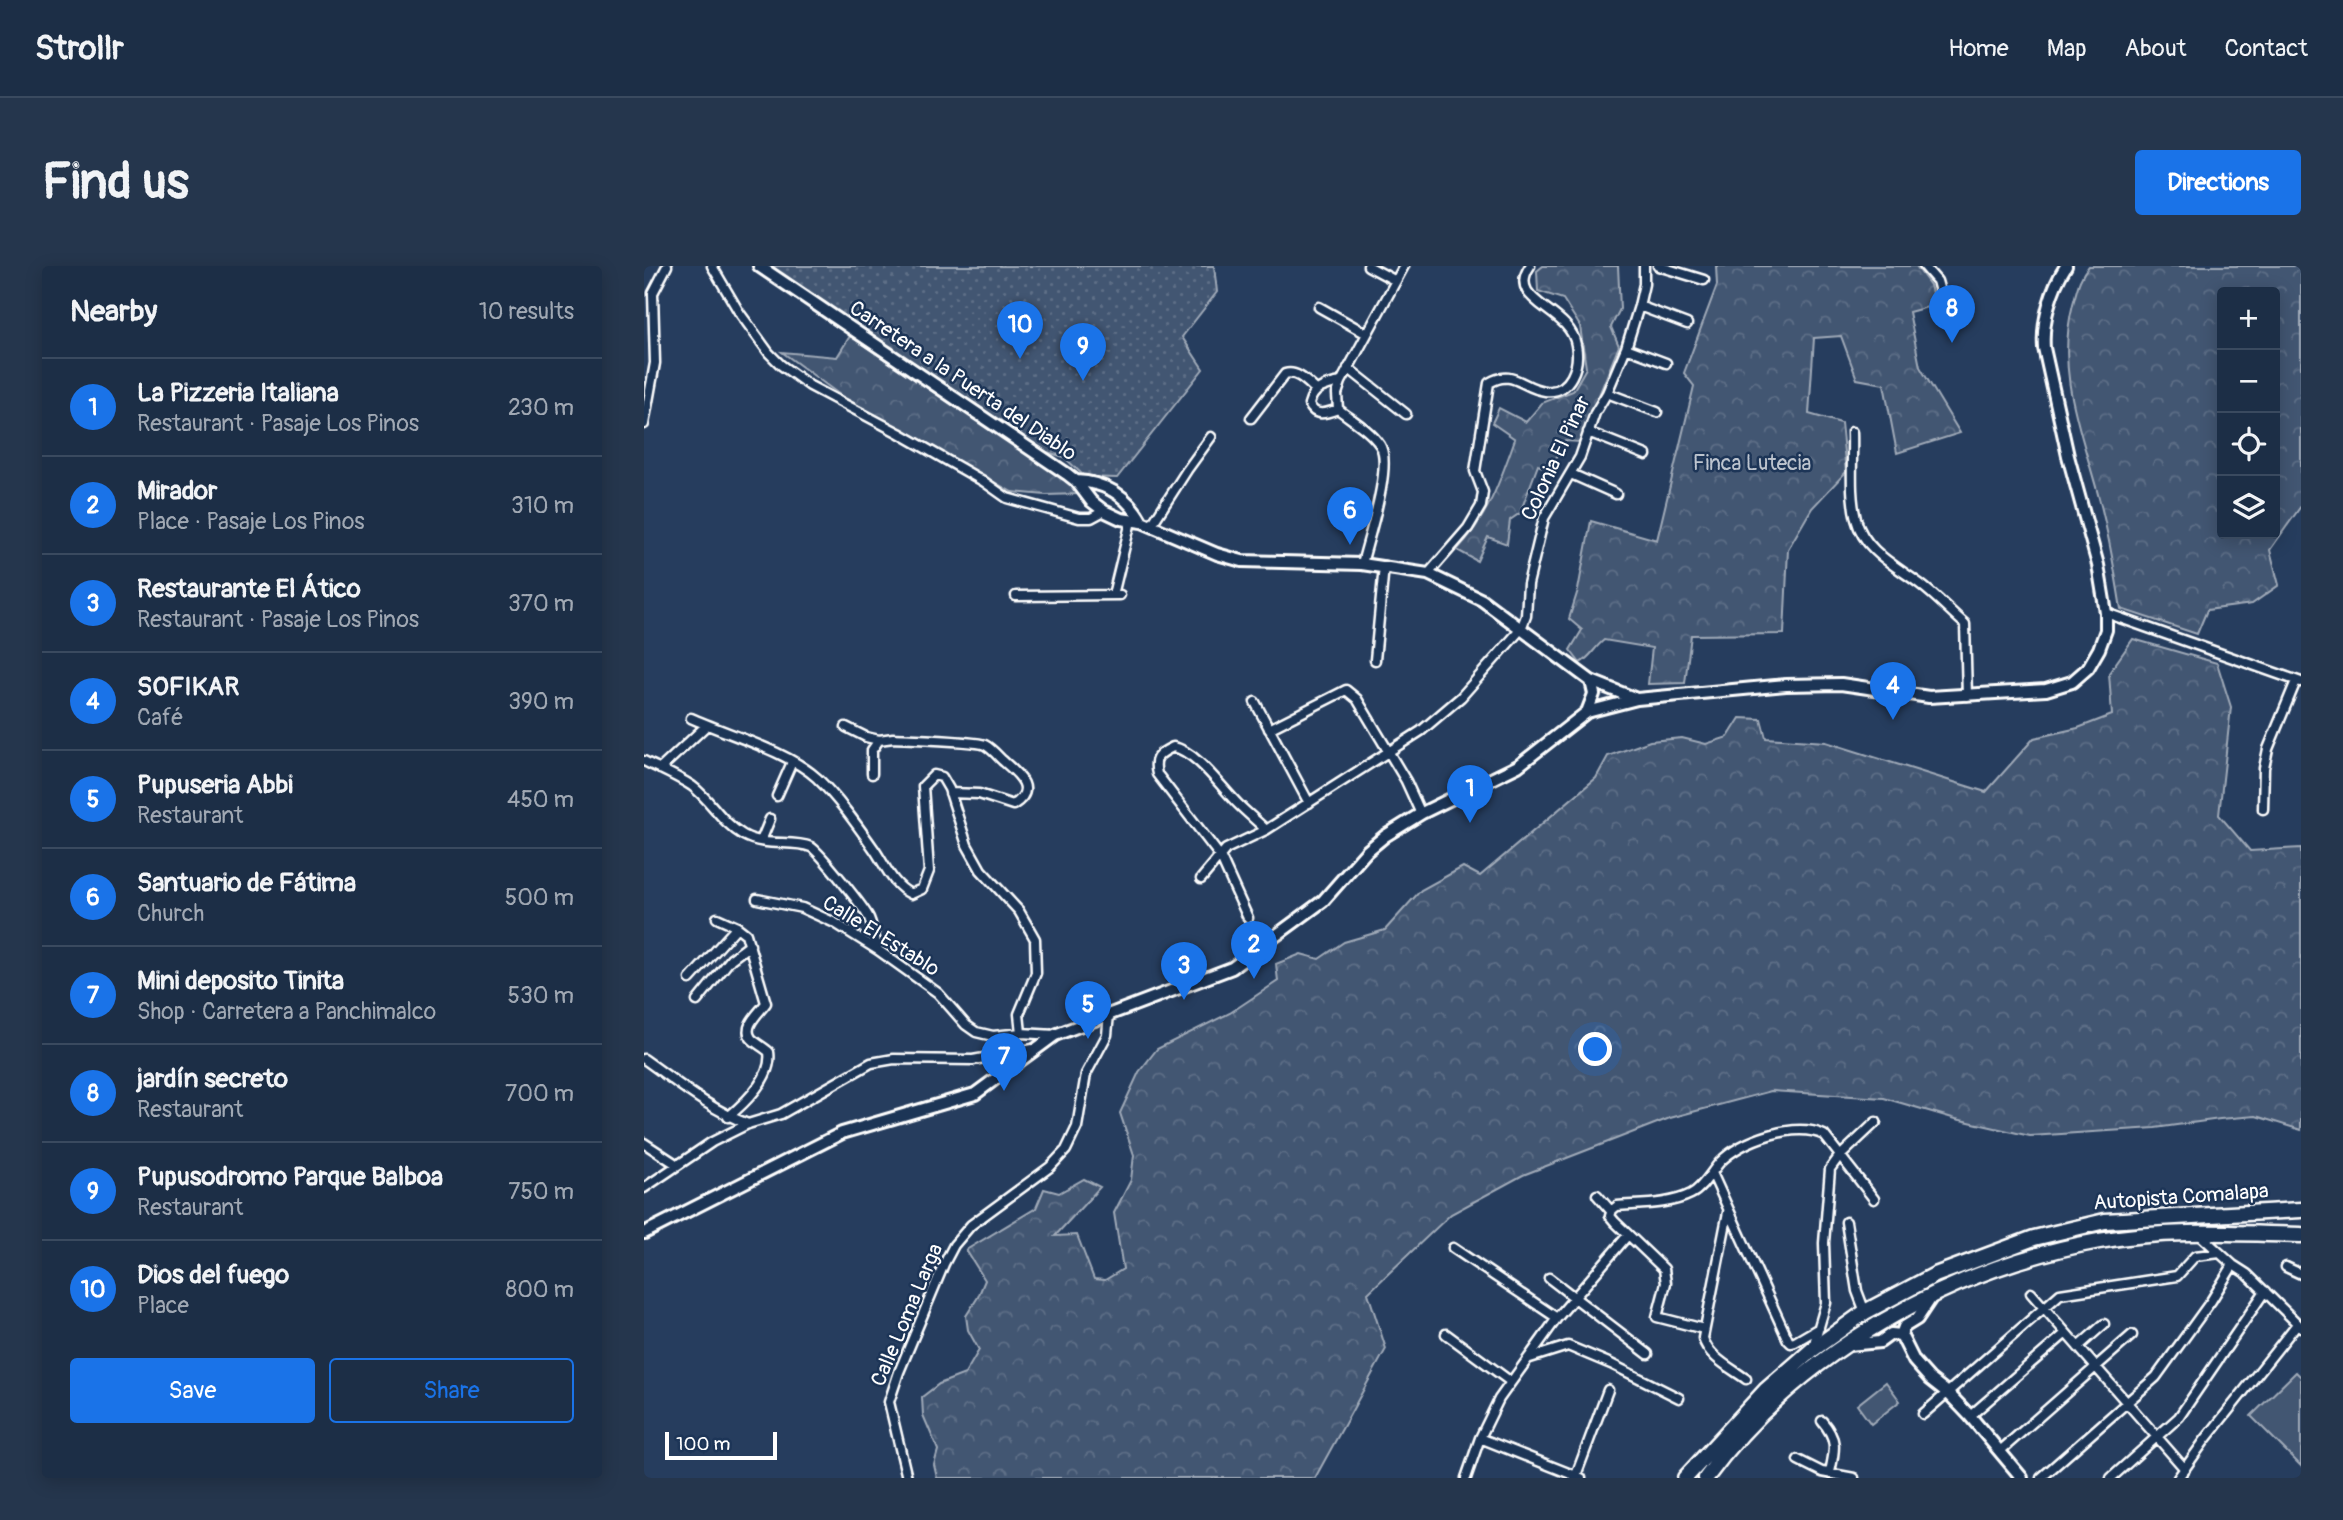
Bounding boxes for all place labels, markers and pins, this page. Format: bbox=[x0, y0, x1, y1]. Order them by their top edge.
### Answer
pin: 8 bbox=[1929, 285, 1975, 343]
pin: 10 bbox=[997, 301, 1043, 359]
pin: 9 bbox=[1060, 323, 1106, 381]
pin: 6 bbox=[1327, 487, 1373, 545]
pin: 4 bbox=[1870, 662, 1916, 720]
pin: 1 bbox=[1447, 765, 1493, 823]
pin: 2 bbox=[1231, 921, 1277, 979]
pin: 3 bbox=[1161, 942, 1207, 1000]
pin: 5 bbox=[1065, 981, 1111, 1039]
pin: 7 bbox=[981, 1033, 1027, 1091]

